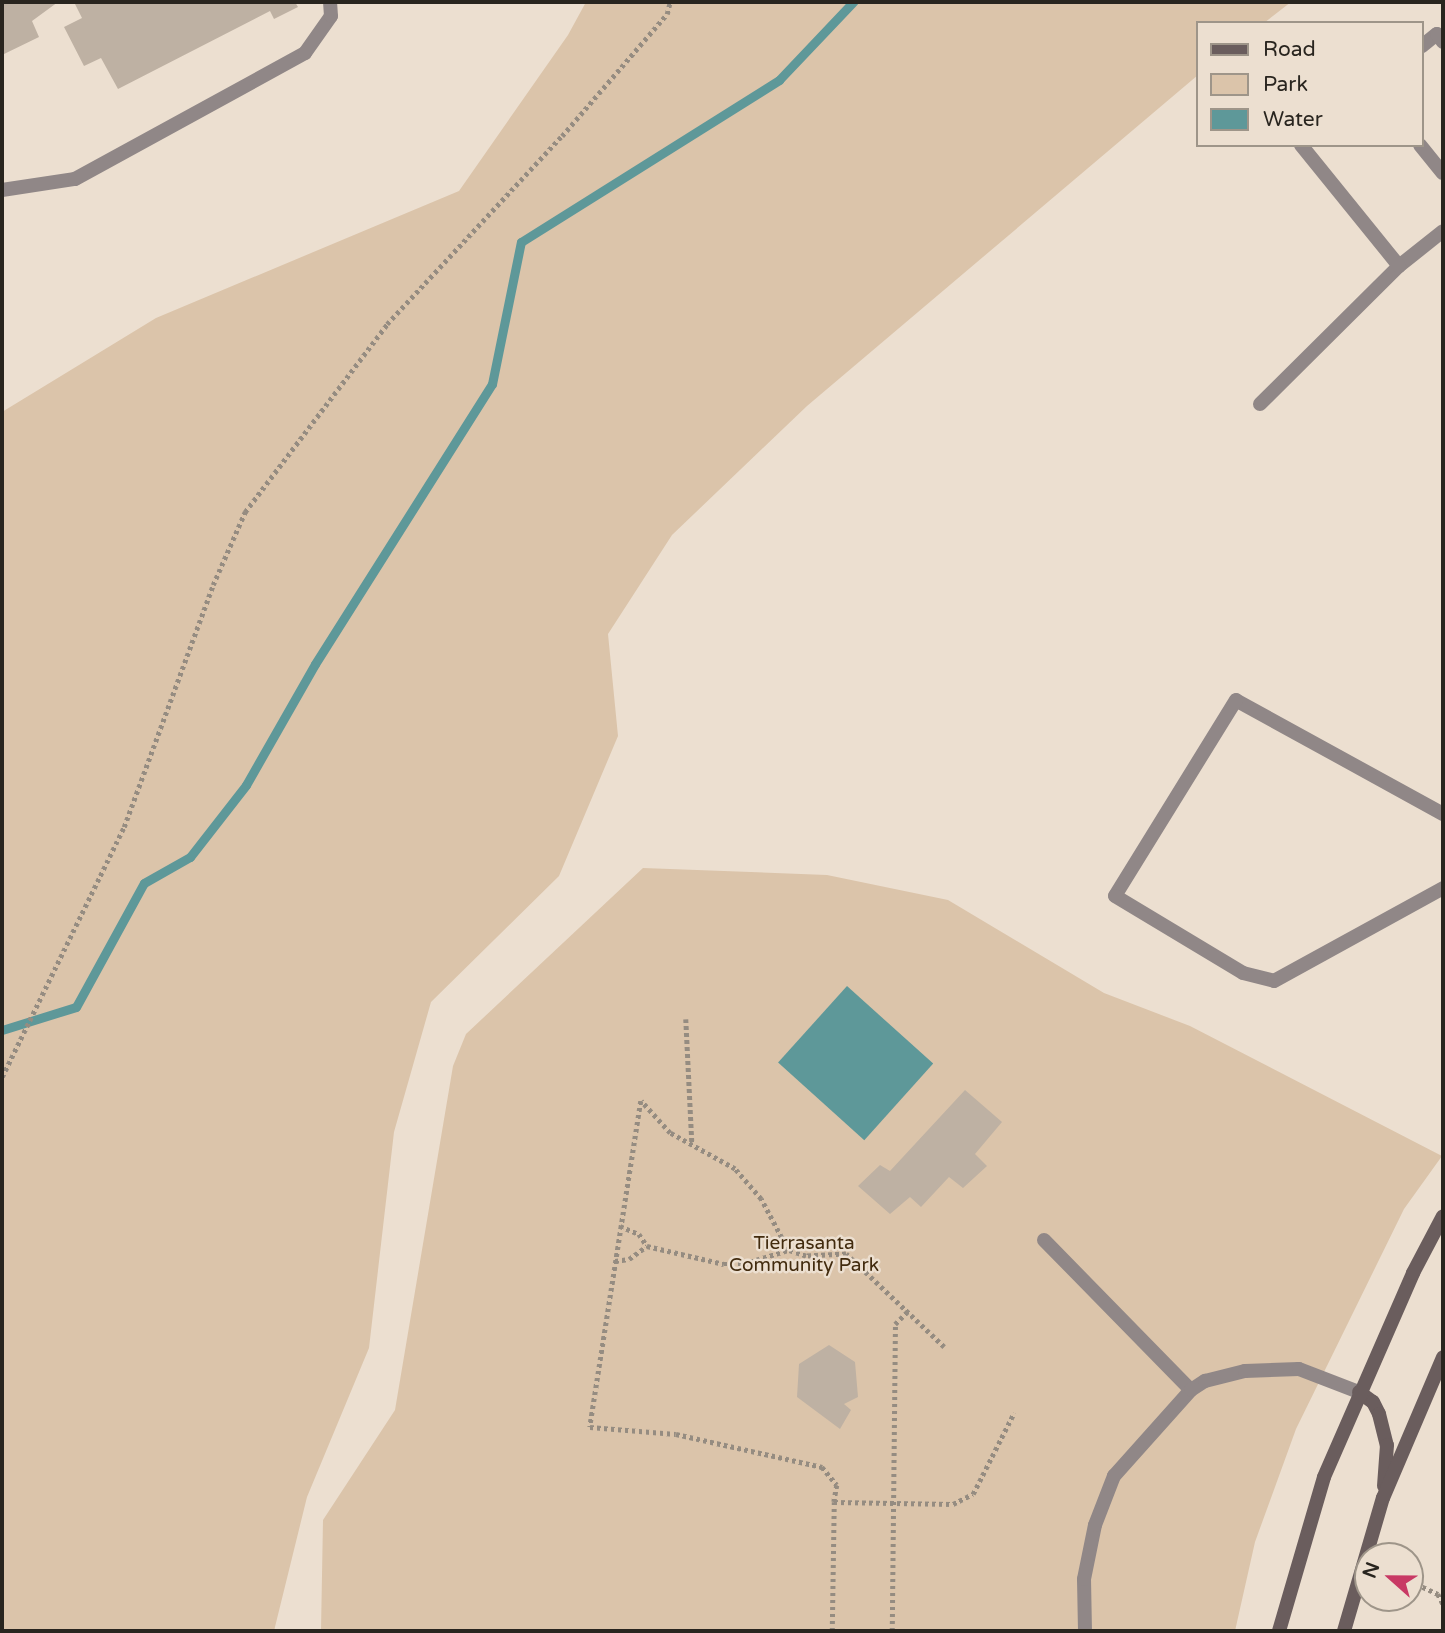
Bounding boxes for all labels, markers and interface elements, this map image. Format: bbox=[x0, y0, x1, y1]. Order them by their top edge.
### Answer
legend bbox=[1196, 21, 1424, 147]
text: Road bbox=[1263, 37, 1316, 62]
text: Park bbox=[1263, 72, 1308, 97]
text: Water bbox=[1263, 107, 1323, 132]
park label: Tierrasanta Community Park bbox=[729, 1233, 879, 1277]
north arrow bbox=[1354, 1542, 1424, 1612]
text: N bbox=[1358, 1559, 1384, 1581]

